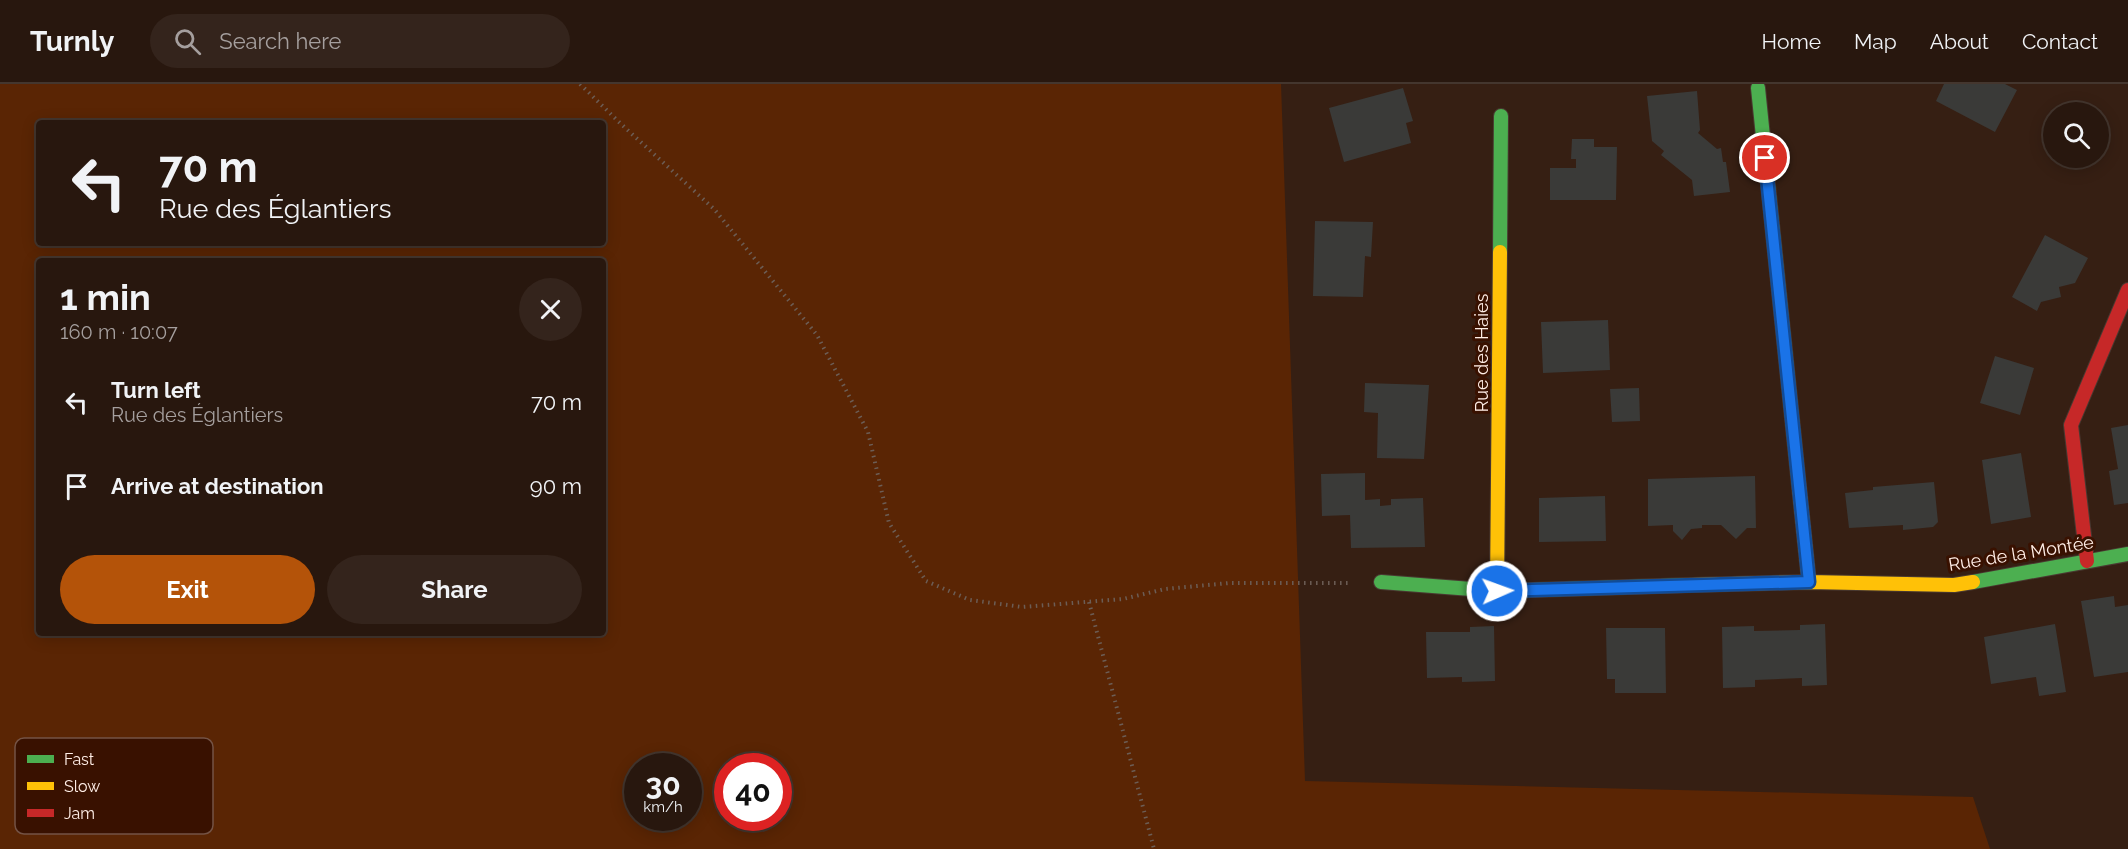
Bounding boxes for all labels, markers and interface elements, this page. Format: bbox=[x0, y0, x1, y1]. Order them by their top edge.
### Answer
search box bbox=[150, 14, 570, 68]
text: Turnly bbox=[30, 25, 114, 58]
icon: search bbox=[171, 25, 204, 58]
text: Search here bbox=[219, 28, 341, 54]
text: Home bbox=[1762, 29, 1821, 54]
text: Map bbox=[1854, 29, 1897, 54]
text: About bbox=[1930, 29, 1989, 54]
text: Contact bbox=[2022, 29, 2098, 54]
map controls bbox=[2043, 102, 2109, 168]
button: search bbox=[2043, 102, 2109, 168]
pin bbox=[1739, 132, 1790, 183]
icon: arrive bbox=[1748, 141, 1781, 174]
text: 70 m bbox=[159, 143, 258, 192]
icon: left bbox=[60, 144, 138, 222]
text: Rue des Églantiers bbox=[159, 193, 391, 224]
text: 1 min bbox=[60, 276, 151, 318]
button: close bbox=[519, 278, 582, 341]
street label: Rue des Haies bbox=[1471, 293, 1492, 412]
text: 160 m · 10:07 bbox=[60, 320, 178, 344]
text: Turn left bbox=[111, 377, 201, 403]
icon: left bbox=[60, 386, 93, 419]
text: 70 m bbox=[531, 389, 582, 415]
text: Rue des Églantiers bbox=[111, 403, 283, 427]
icon: arrive bbox=[60, 470, 93, 503]
text: Arrive at destination bbox=[111, 473, 324, 499]
text: 90 m bbox=[530, 473, 582, 499]
street label: Rue de la Montée bbox=[1947, 531, 2096, 575]
button: Exit bbox=[60, 555, 315, 624]
button: Share bbox=[327, 555, 582, 624]
position arrow bbox=[1465, 559, 1529, 623]
legend bbox=[15, 738, 213, 834]
text: Fast bbox=[64, 750, 95, 769]
speed limit sign: 40 bbox=[714, 753, 792, 831]
text: 30 bbox=[645, 767, 681, 802]
text: Slow bbox=[64, 777, 100, 796]
text: km/h bbox=[643, 798, 683, 816]
text: Jam bbox=[64, 804, 95, 823]

